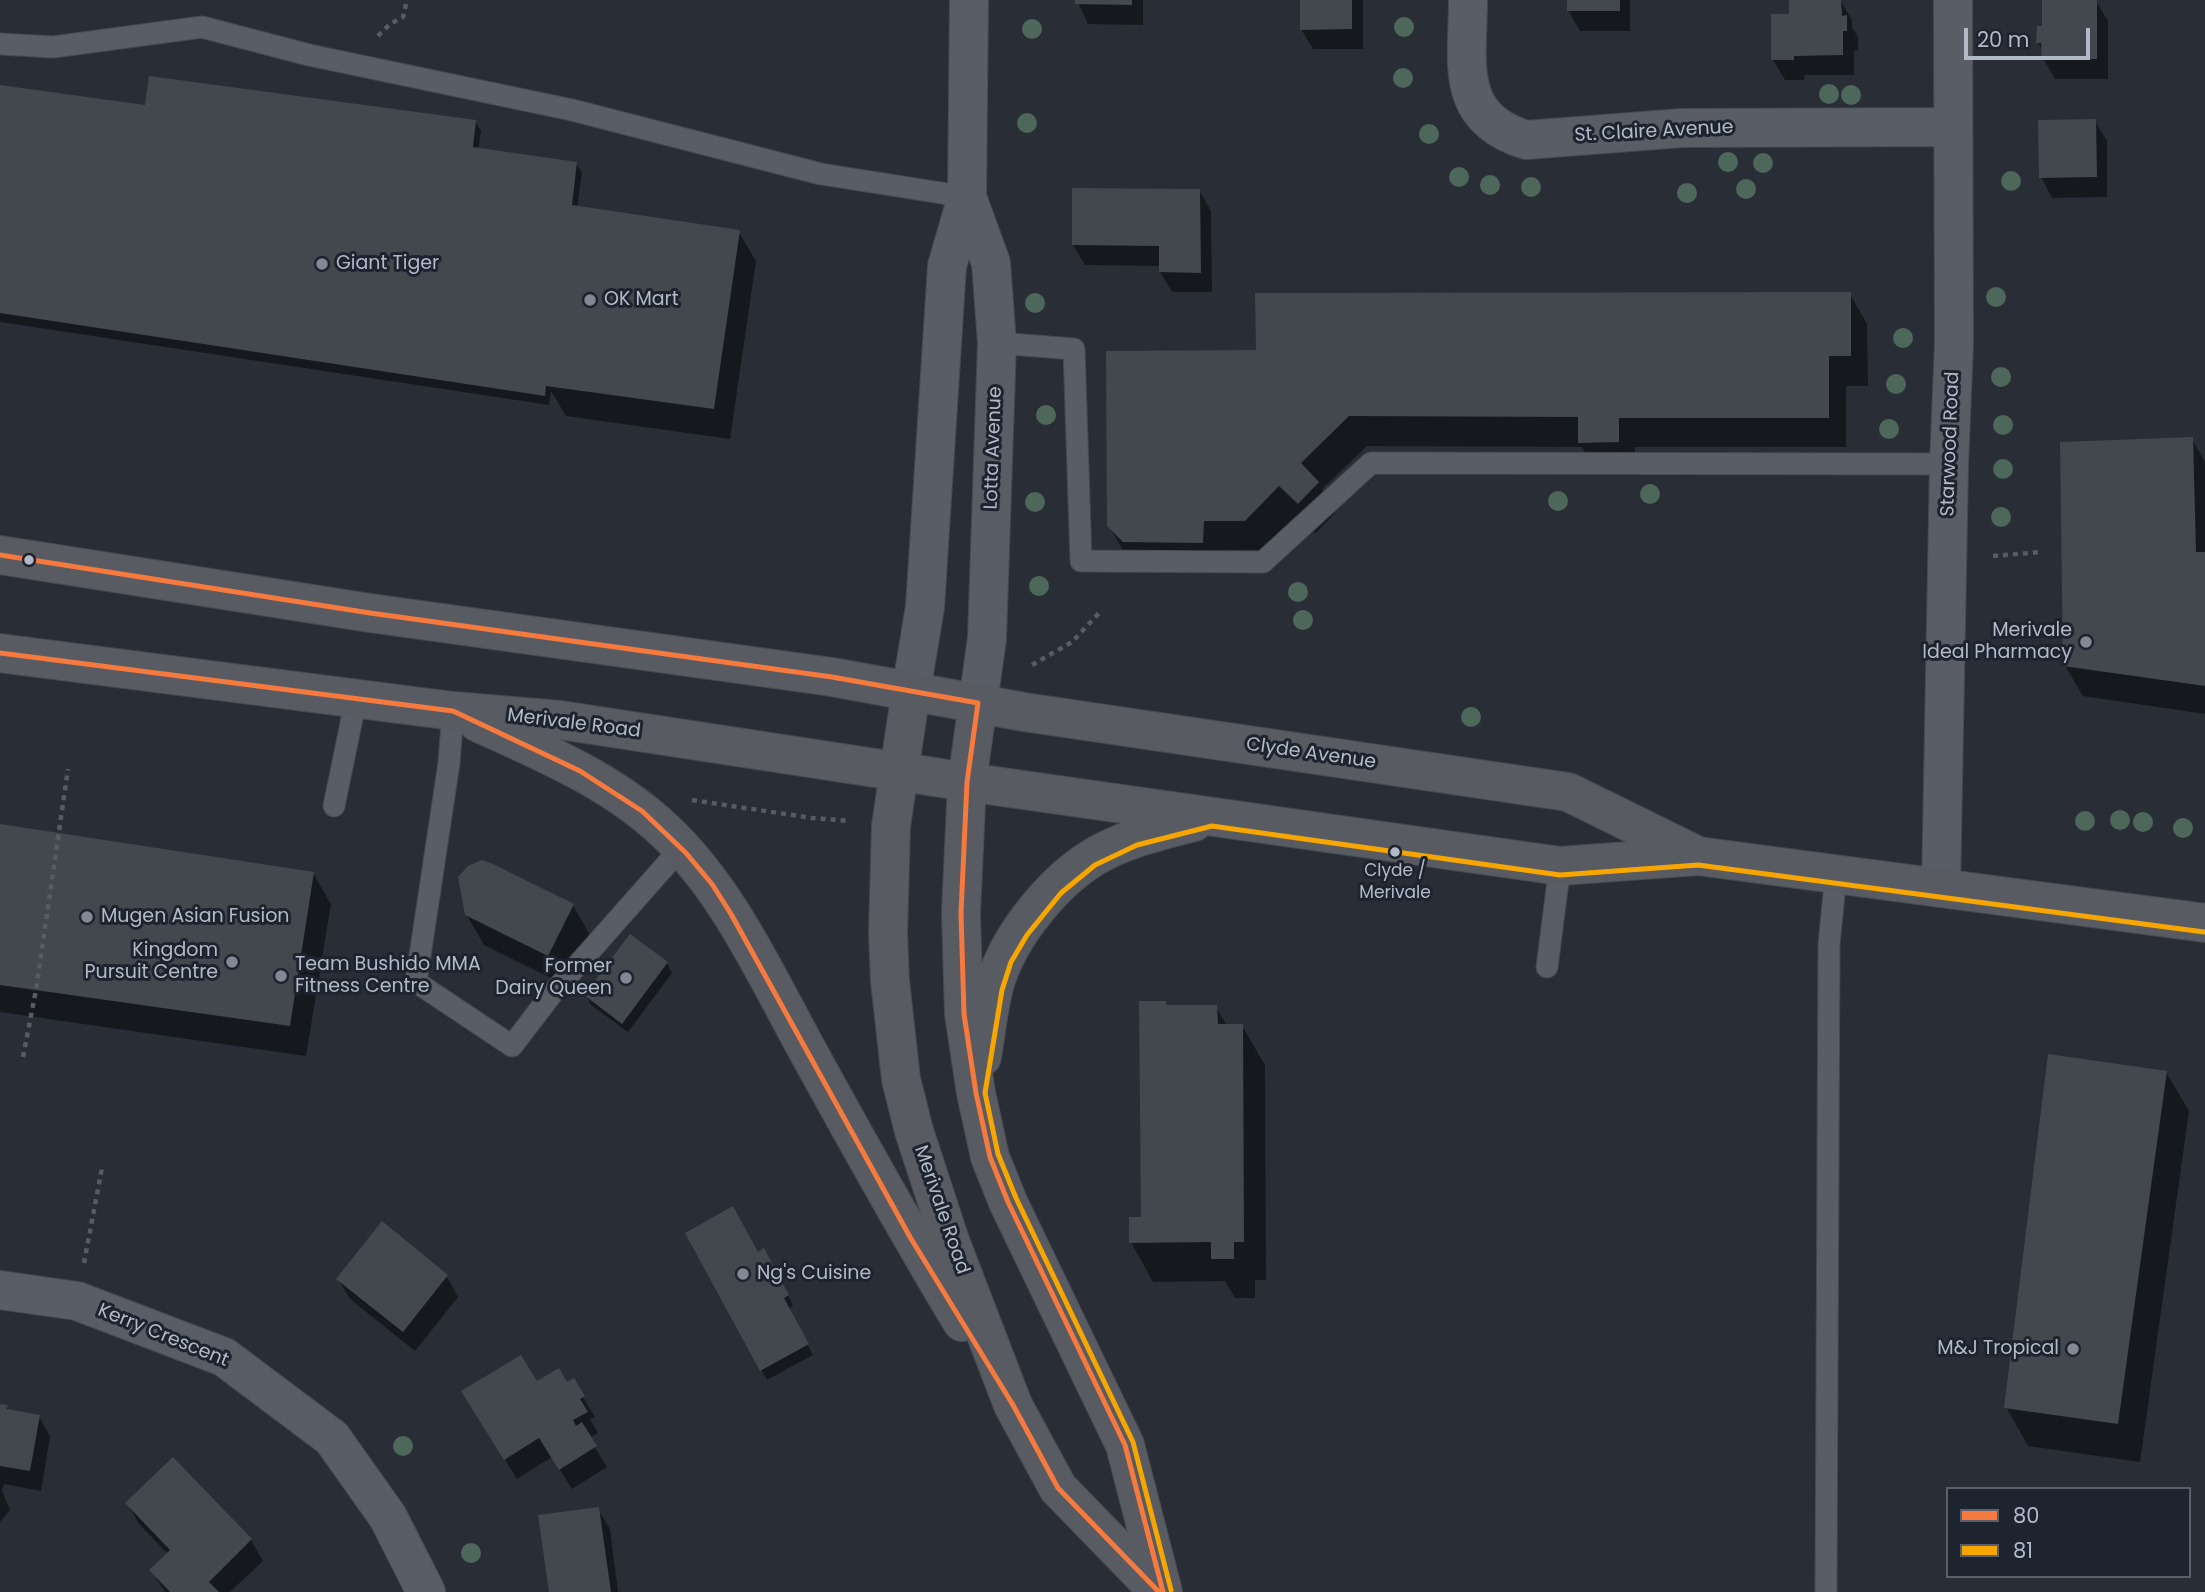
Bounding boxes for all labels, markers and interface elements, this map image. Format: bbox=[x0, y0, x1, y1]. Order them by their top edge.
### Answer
scale bar bbox=[1967, 14, 2093, 58]
text: 20 m bbox=[1977, 25, 2030, 54]
street label: St. Claire Avenue bbox=[1574, 116, 1734, 148]
place label: Giant Tiger bbox=[336, 253, 439, 275]
marker: Giant Tiger bbox=[314, 256, 330, 272]
place label: OK Mart bbox=[604, 289, 679, 311]
marker: OK Mart bbox=[582, 292, 598, 308]
street label: Starwood Road bbox=[1937, 371, 1965, 517]
street label: Lotta Avenue bbox=[980, 386, 1008, 510]
unlabelled marker bbox=[22, 553, 36, 567]
place label: Merivale Ideal Pharmacy bbox=[1922, 620, 2072, 664]
marker: Merivale Ideal Pharmacy bbox=[2078, 634, 2094, 650]
street label: Merivale Road bbox=[506, 704, 642, 744]
street label: Clyde Avenue bbox=[1245, 734, 1377, 774]
marker: Clyde / Merivale bbox=[1388, 845, 1402, 859]
place label: Clyde / Merivale bbox=[1359, 862, 1431, 902]
place label: Mugen Asian Fusion bbox=[101, 906, 289, 928]
marker: Mugen Asian Fusion bbox=[79, 909, 95, 925]
place label: Kingdom Pursuit Centre bbox=[85, 940, 218, 984]
marker: Kingdom Pursuit Centre bbox=[224, 954, 240, 970]
place label: Team Bushido MMA Fitness Centre bbox=[295, 954, 481, 998]
place label: Former Dairy Queen bbox=[495, 956, 612, 1000]
marker: Team Bushido MMA Fitness Centre bbox=[273, 968, 289, 984]
marker: Former Dairy Queen bbox=[618, 970, 634, 986]
street label: Merivale Road bbox=[908, 1143, 974, 1277]
place label: Ng's Cuisine bbox=[757, 1263, 871, 1285]
marker: Ng's Cuisine bbox=[735, 1266, 751, 1282]
street label: Kerry Crescent bbox=[94, 1299, 232, 1373]
place label: M&J Tropical bbox=[1937, 1338, 2059, 1360]
marker: M&J Tropical bbox=[2065, 1341, 2081, 1357]
legend bbox=[1946, 1487, 2191, 1578]
text: 80 bbox=[2013, 1501, 2039, 1530]
text: 81 bbox=[2013, 1536, 2033, 1565]

